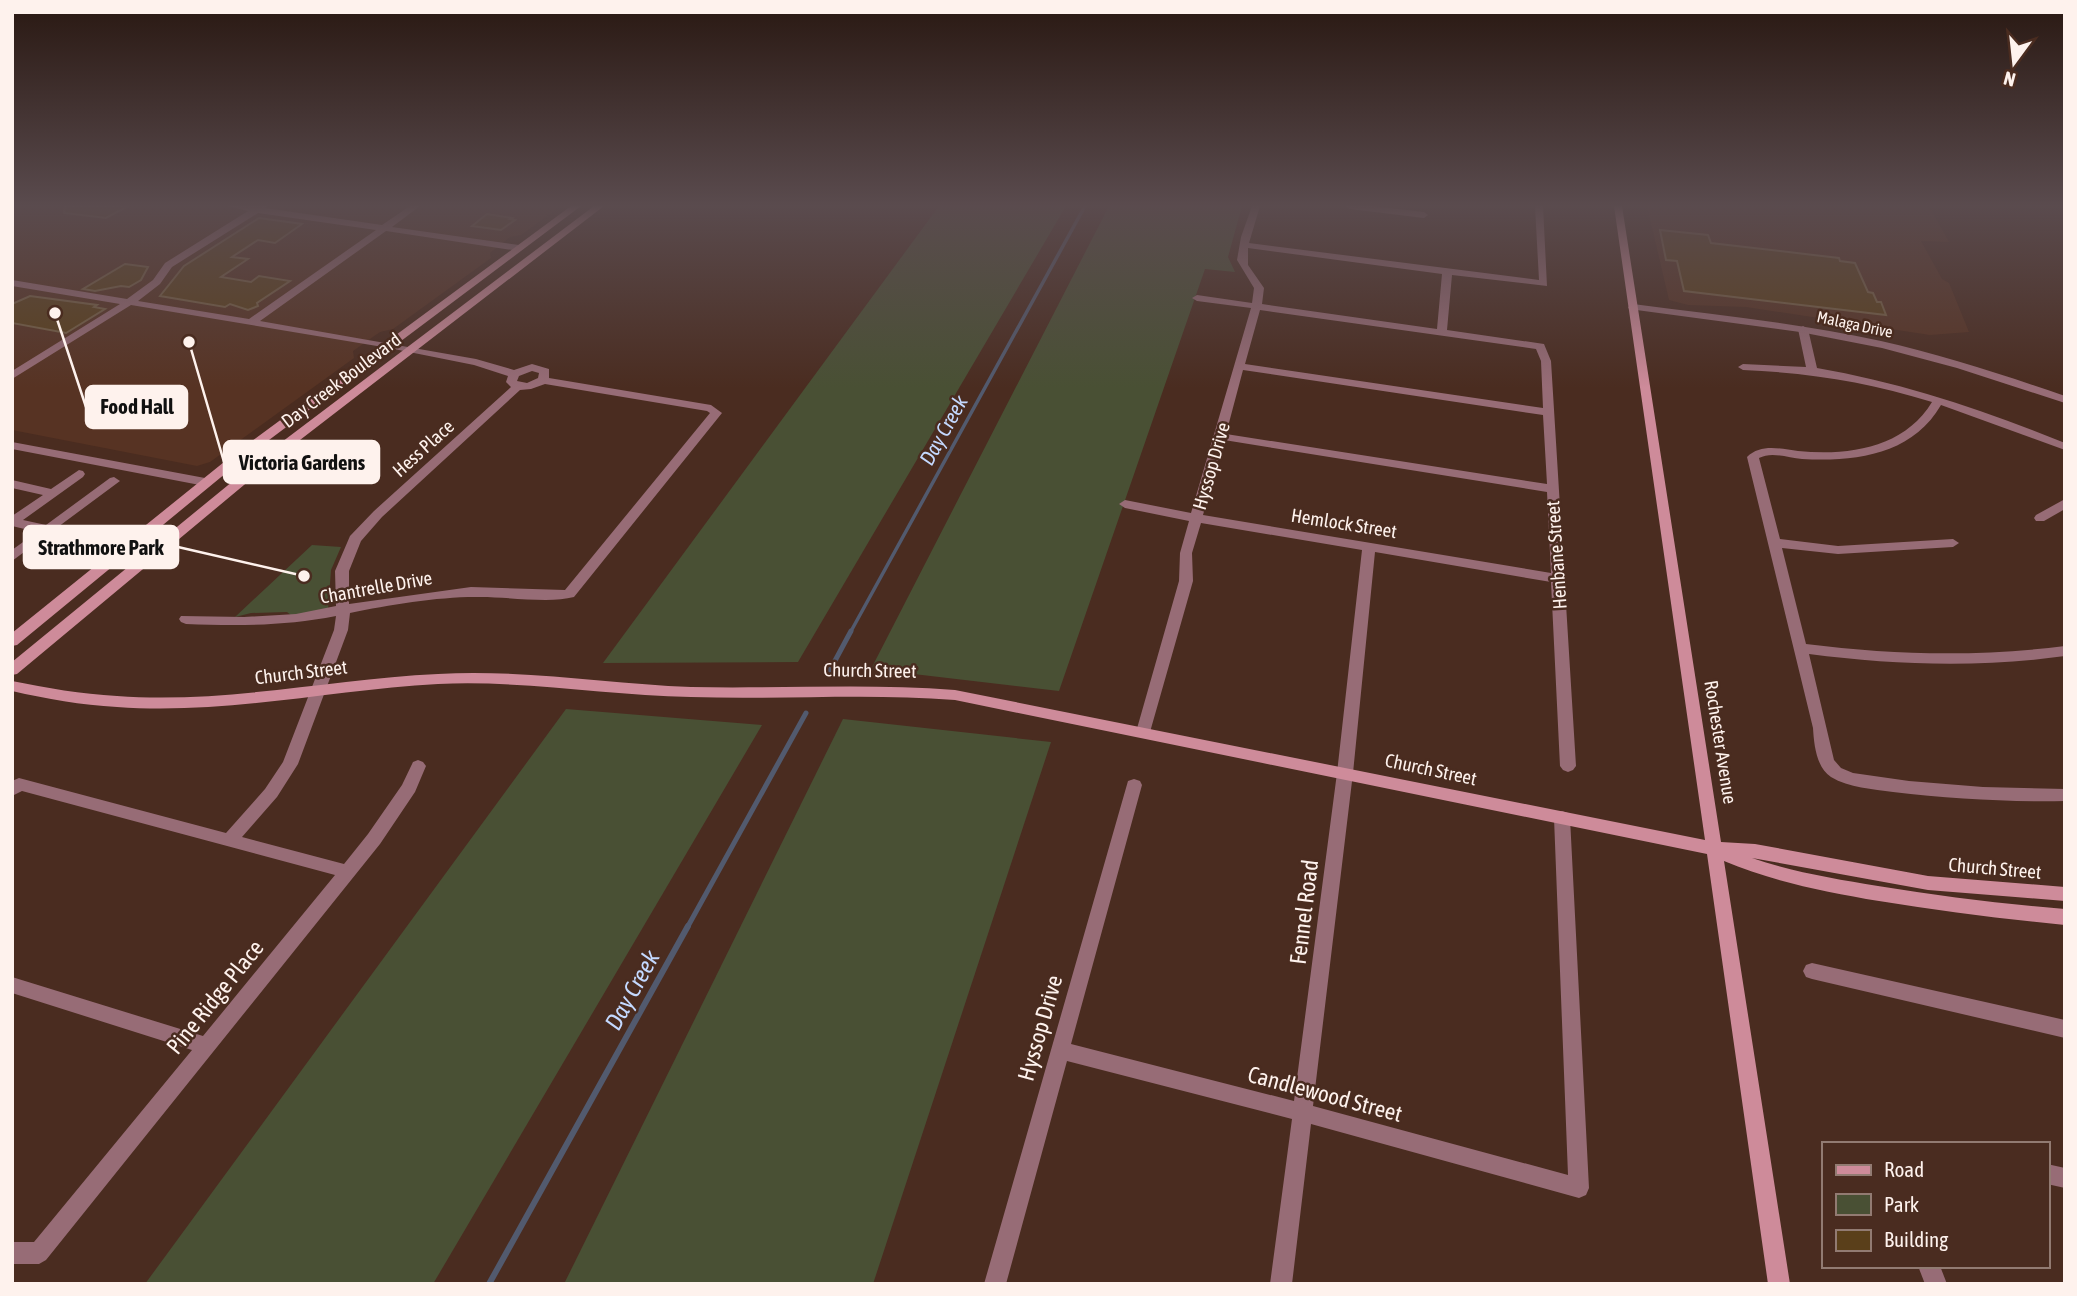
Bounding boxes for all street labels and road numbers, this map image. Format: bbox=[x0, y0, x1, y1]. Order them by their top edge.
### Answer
street label: Malaga Drive bbox=[1815, 307, 1895, 342]
street label: Day Creek Boulevard bbox=[277, 328, 405, 432]
street label: Hess Place bbox=[388, 415, 458, 481]
street label: Hyssop Drive bbox=[1188, 420, 1234, 512]
street label: Henbane Street bbox=[1541, 500, 1571, 610]
street label: Hemlock Street bbox=[1290, 504, 1398, 542]
street label: Chantrelle Drive bbox=[318, 566, 434, 608]
street label: Church Street bbox=[253, 655, 349, 689]
street label: Church Street bbox=[823, 658, 917, 682]
street label: Rochester Avenue bbox=[1700, 679, 1742, 805]
street label: Church Street bbox=[1383, 749, 1479, 789]
street label: Church Street bbox=[1948, 853, 2042, 883]
street label: Fennel Road bbox=[1285, 858, 1323, 966]
street label: Pine Ridge Place bbox=[161, 935, 269, 1059]
street label: Hyssop Drive bbox=[1013, 972, 1067, 1084]
street label: Candlewood Street bbox=[1245, 1061, 1405, 1127]

